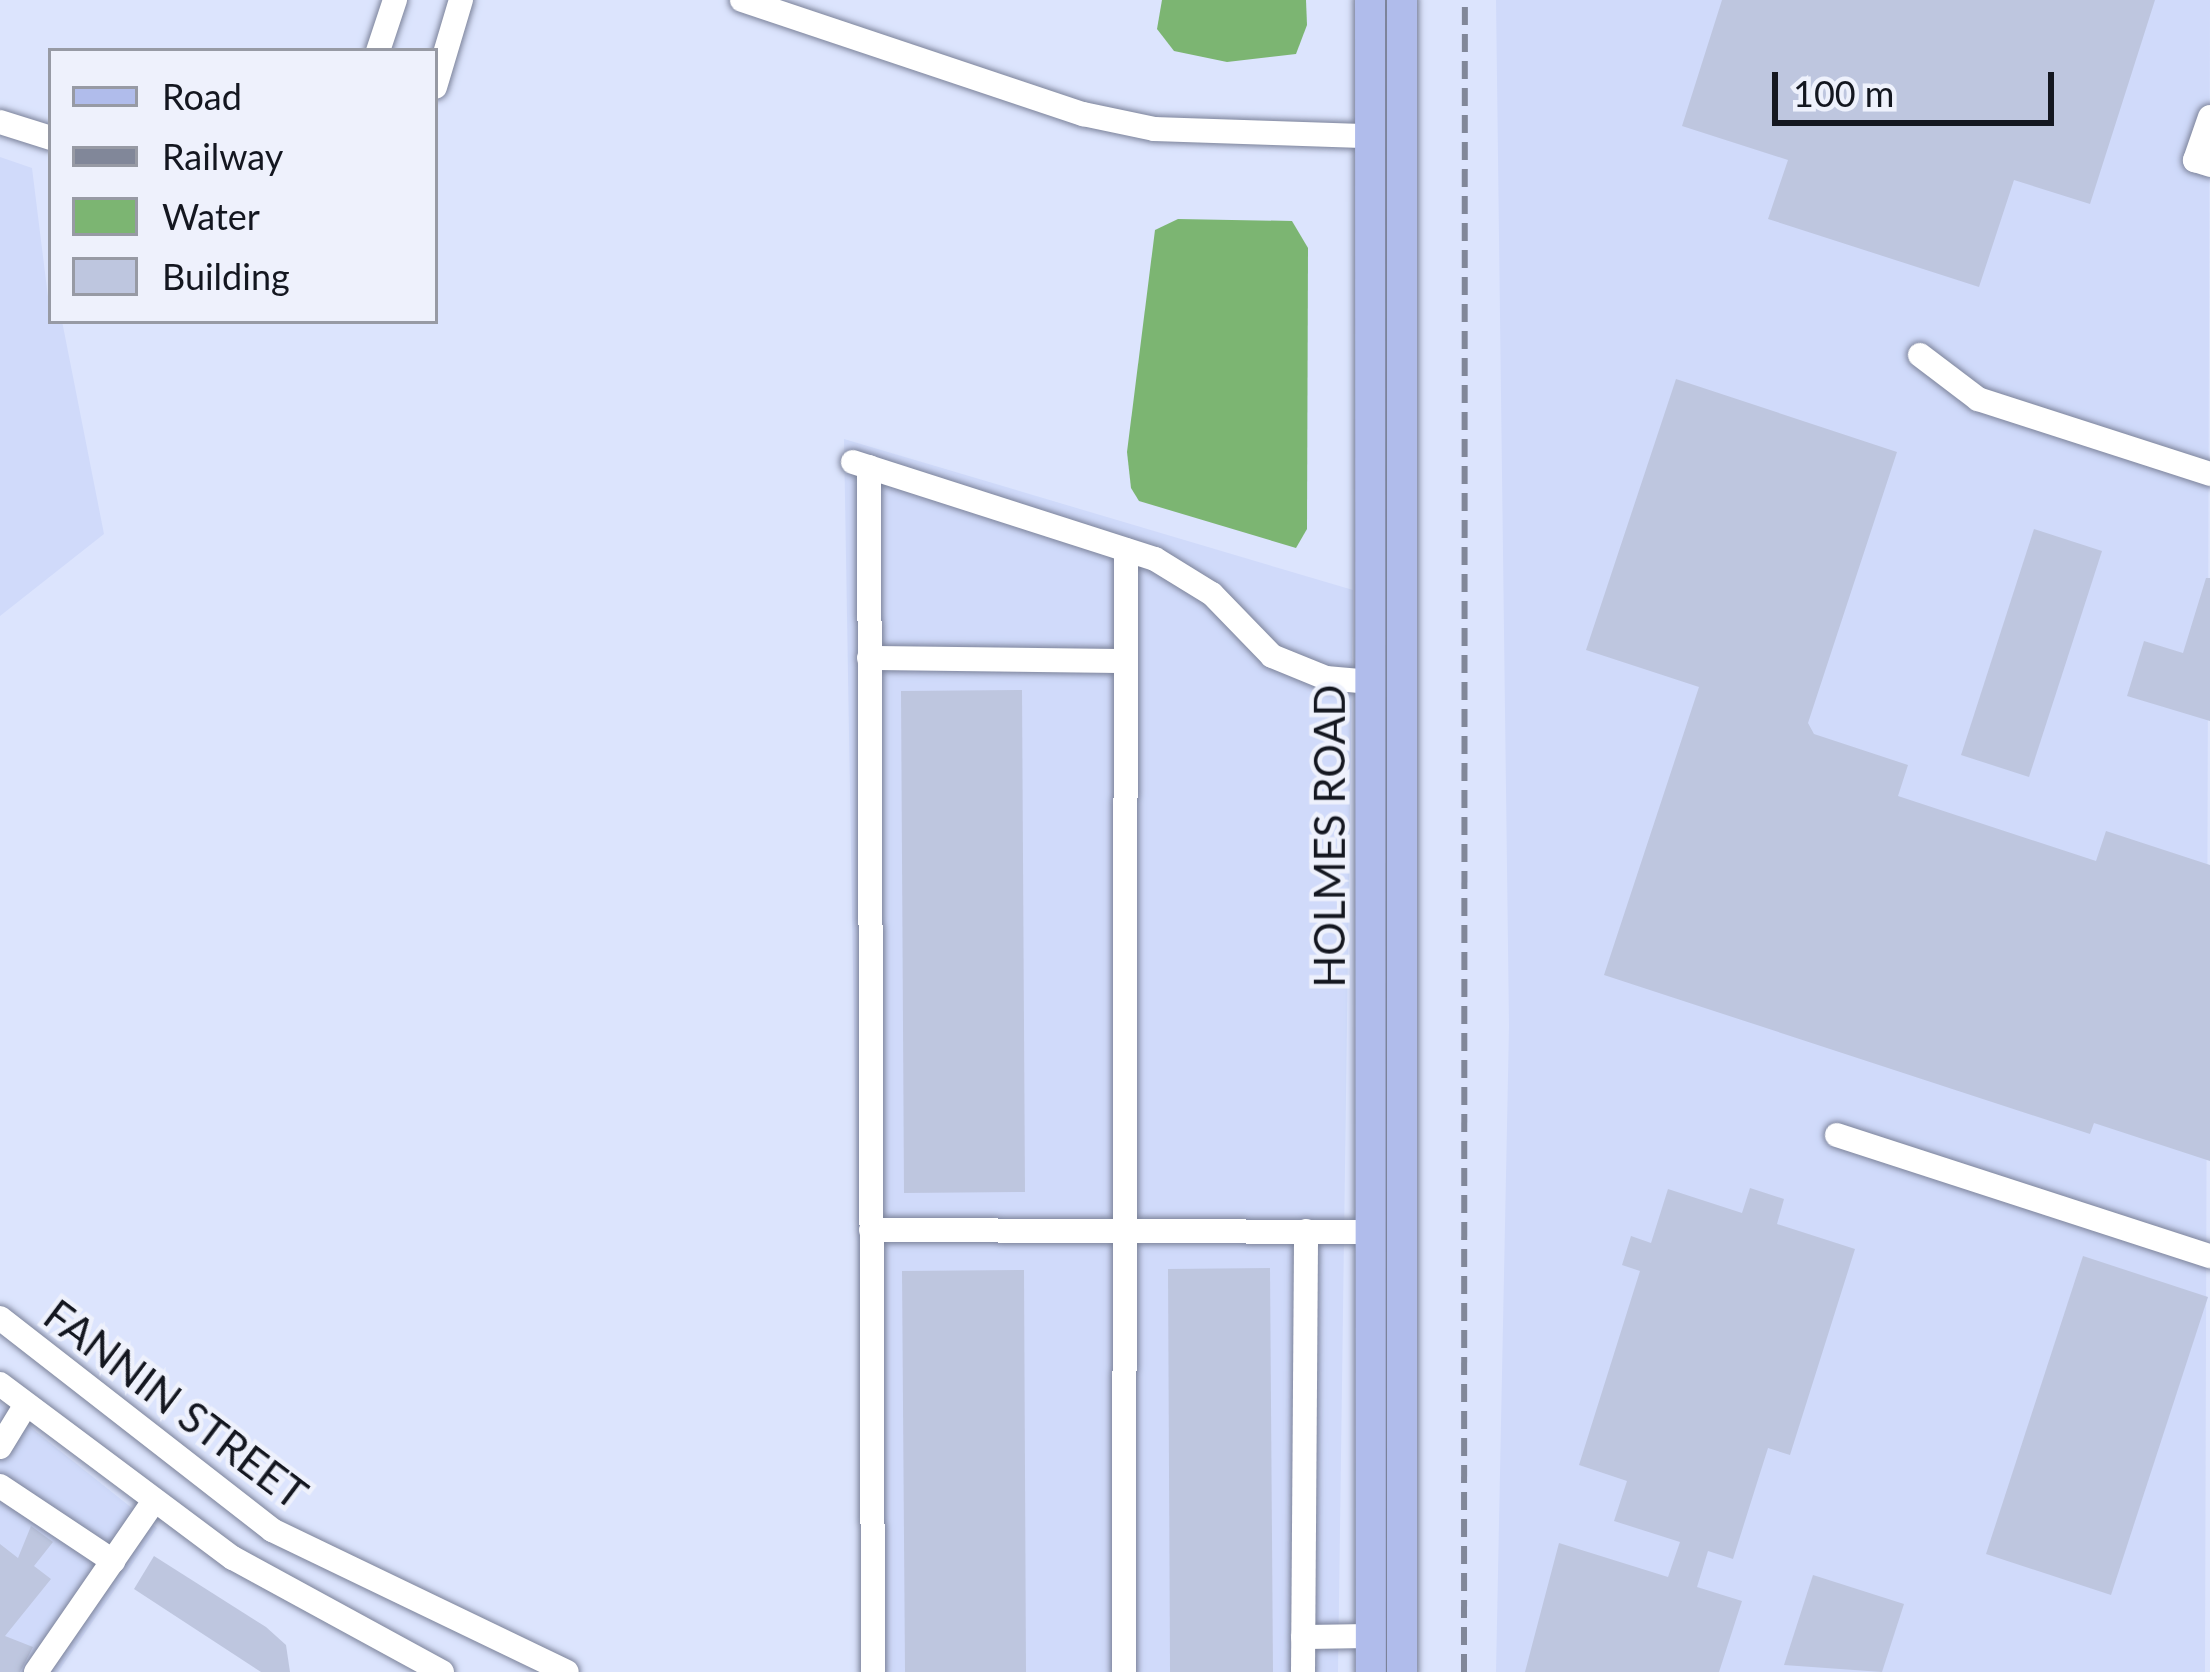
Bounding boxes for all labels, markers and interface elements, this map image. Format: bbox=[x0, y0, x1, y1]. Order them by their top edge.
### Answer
legend bbox=[48, 48, 438, 324]
scale bar bbox=[1778, 48, 2060, 122]
text: 100 m bbox=[1793, 71, 1894, 115]
text: Road bbox=[162, 74, 242, 118]
text: Railway bbox=[162, 134, 283, 178]
text: Water bbox=[162, 194, 260, 238]
text: Building bbox=[162, 254, 290, 298]
street label: HOLMES ROAD bbox=[1304, 684, 1354, 988]
street label: FANNIN STREET bbox=[35, 1289, 317, 1519]

